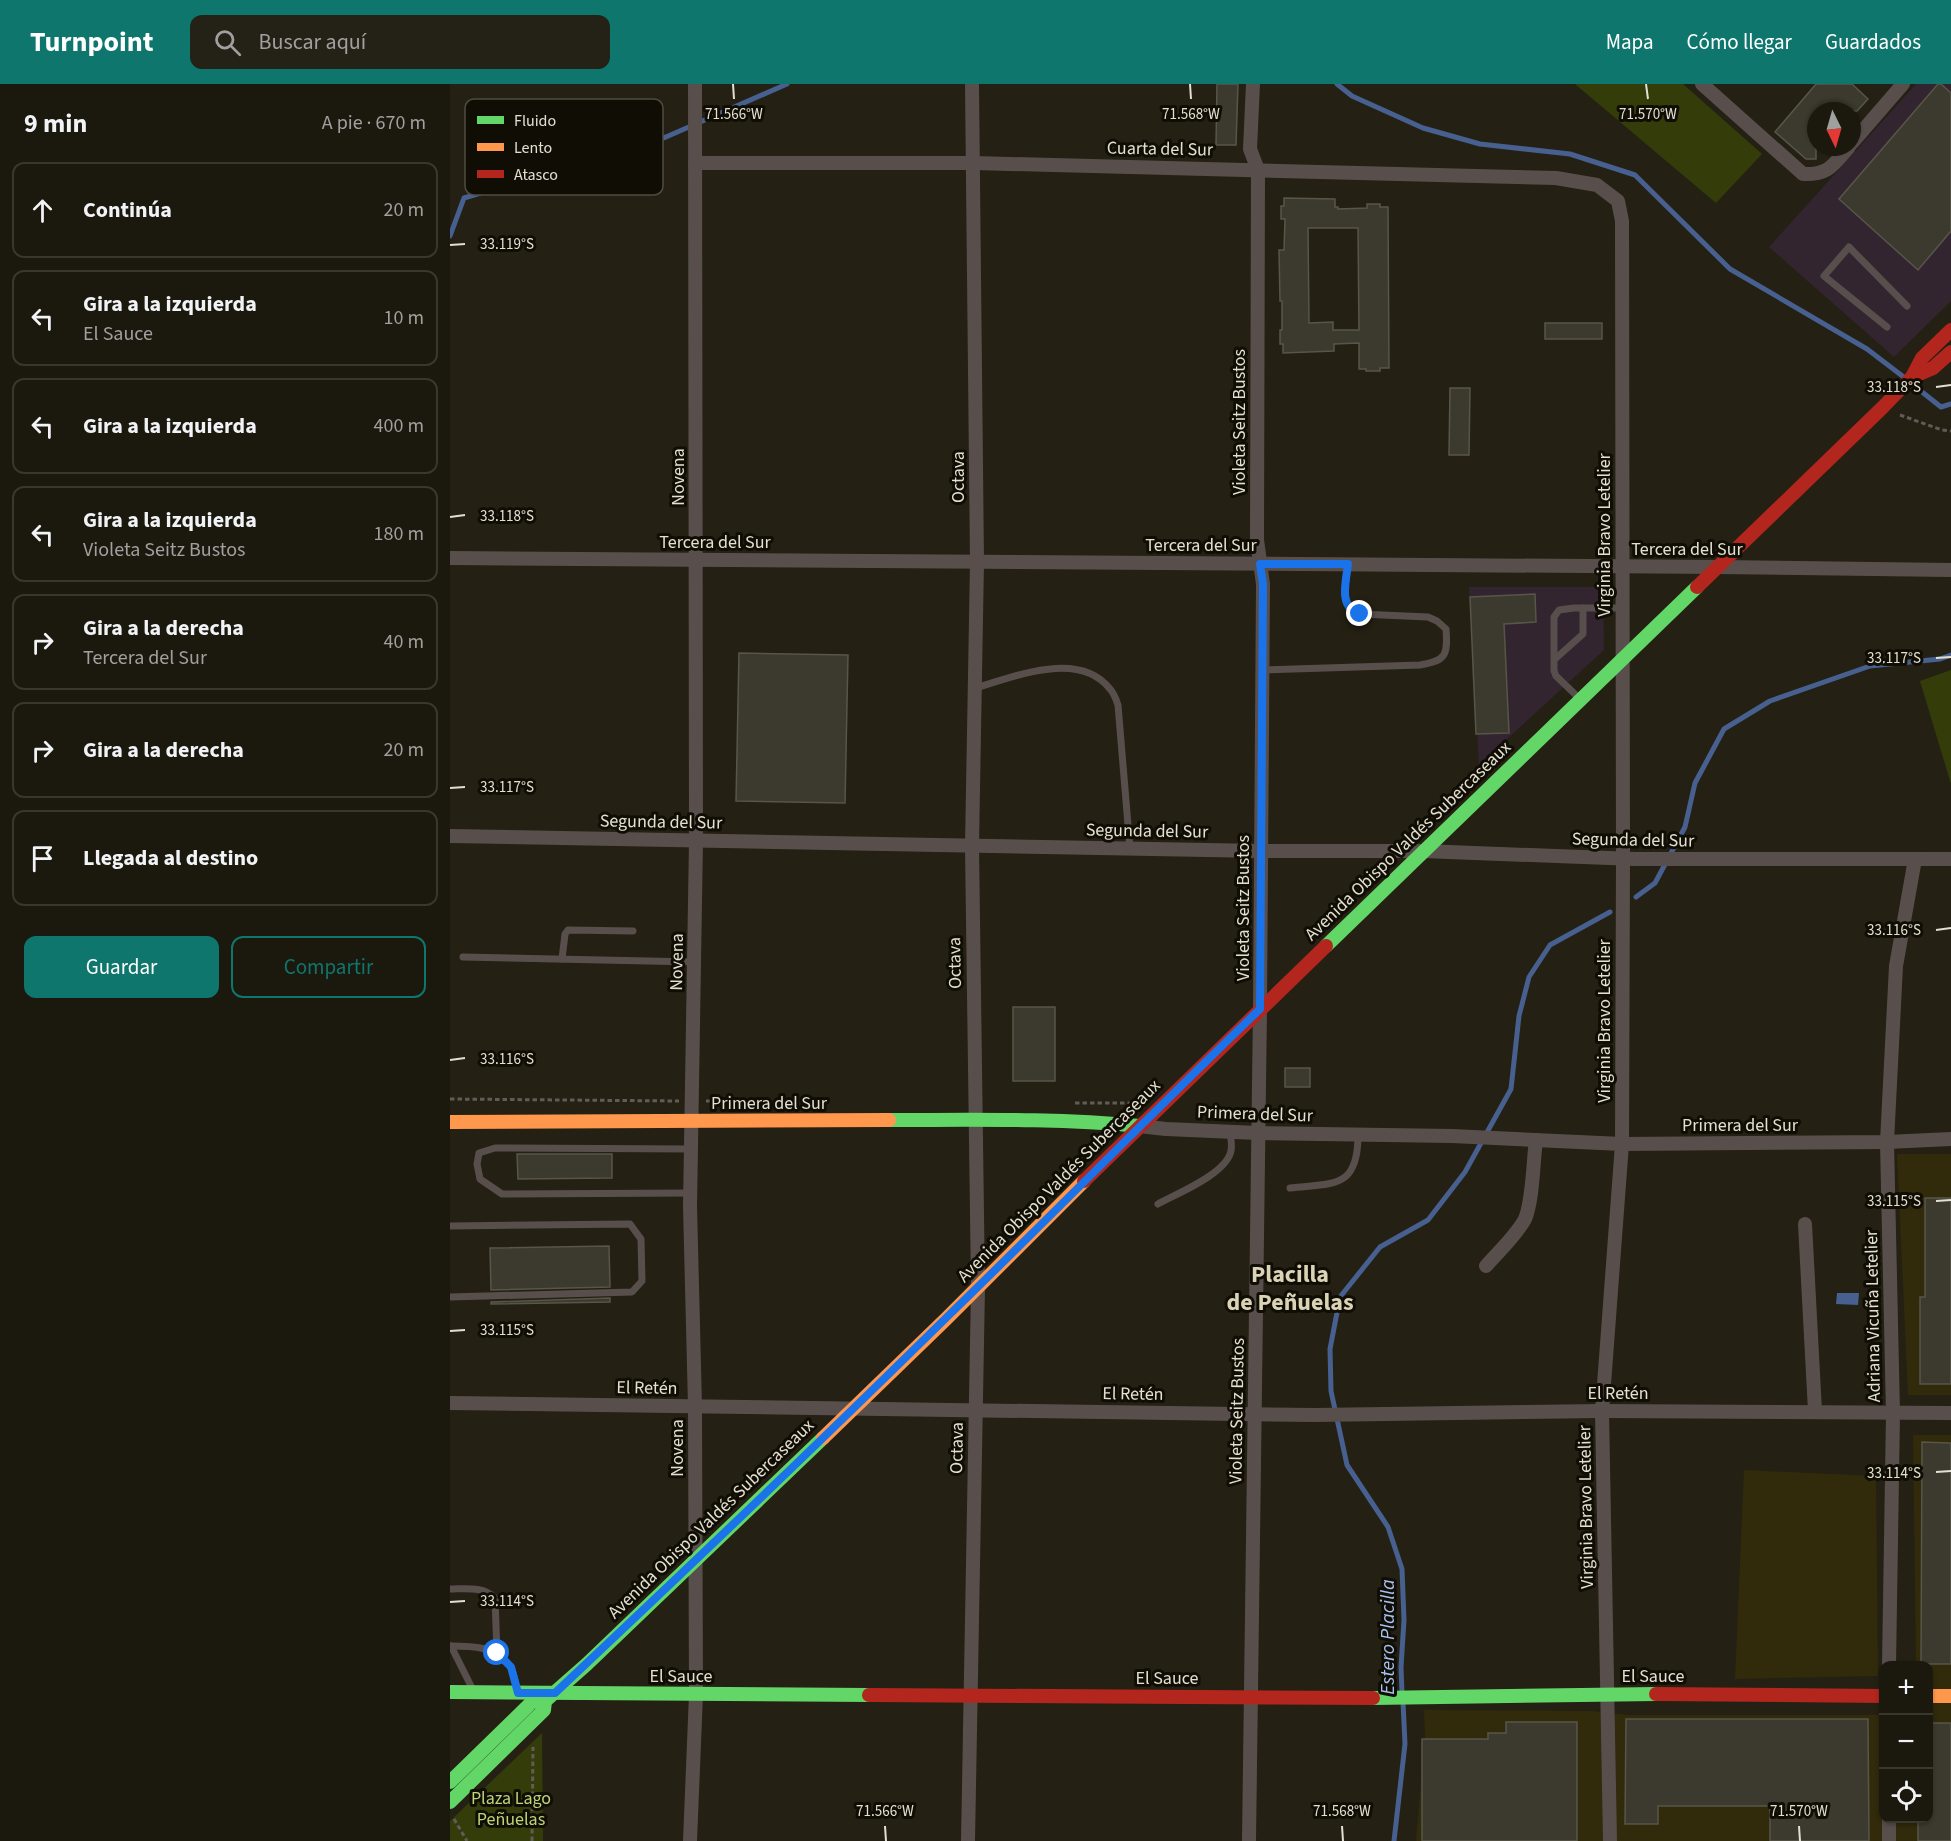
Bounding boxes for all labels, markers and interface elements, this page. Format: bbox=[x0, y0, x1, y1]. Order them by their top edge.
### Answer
search box bbox=[190, 15, 610, 69]
text: Turnpoint bbox=[30, 22, 154, 62]
icon: search bbox=[211, 26, 244, 59]
text: Buscar aquí bbox=[259, 26, 366, 58]
text: Mapa bbox=[1606, 27, 1654, 57]
text: Cómo llegar bbox=[1687, 27, 1792, 57]
text: Guardados bbox=[1825, 27, 1921, 57]
legend bbox=[465, 99, 663, 195]
north arrow bbox=[1807, 102, 1861, 156]
text: 71.566°W bbox=[705, 104, 763, 125]
text: 71.568°W bbox=[1162, 104, 1220, 125]
text: 71.570°W bbox=[1619, 104, 1677, 125]
text: 9 min bbox=[24, 105, 87, 142]
text: A pie · 670 m bbox=[322, 109, 426, 137]
text: Fluido bbox=[514, 110, 556, 132]
street label: Cuarta del Sur bbox=[1107, 136, 1214, 162]
text: Lento bbox=[514, 137, 552, 159]
text: Atasco bbox=[514, 164, 558, 186]
icon: ahead bbox=[26, 194, 59, 227]
text: Continúa bbox=[83, 194, 172, 226]
text: 20 m bbox=[384, 196, 424, 224]
text: 33.119°S bbox=[480, 234, 534, 255]
text: Gira a la izquierda bbox=[83, 288, 257, 320]
icon: left bbox=[26, 302, 59, 335]
text: 10 m bbox=[384, 304, 424, 332]
text: El Sauce bbox=[83, 320, 153, 348]
street label: Violeta Seitz Bustos bbox=[1227, 349, 1252, 495]
text: 33.118°S bbox=[1867, 377, 1921, 398]
icon: left bbox=[26, 410, 59, 443]
text: Gira a la izquierda bbox=[83, 410, 257, 442]
text: 400 m bbox=[374, 412, 424, 440]
street label: Novena bbox=[666, 448, 691, 506]
street label: Octava bbox=[946, 451, 971, 503]
street label: Virginia Bravo Letelier bbox=[1592, 452, 1617, 617]
text: Gira a la izquierda bbox=[83, 504, 257, 536]
text: 33.118°S bbox=[480, 506, 534, 527]
icon: left bbox=[26, 518, 59, 551]
text: 180 m bbox=[374, 520, 424, 548]
street label: Tercera del Sur bbox=[659, 530, 771, 555]
street label: Tercera del Sur bbox=[1145, 533, 1257, 558]
text: Violeta Seitz Bustos bbox=[83, 536, 245, 564]
street label: Tercera del Sur bbox=[1631, 537, 1743, 562]
route end bbox=[1346, 600, 1372, 626]
text: Gira a la derecha bbox=[83, 612, 244, 644]
icon: right bbox=[26, 626, 59, 659]
text: 40 m bbox=[384, 628, 424, 656]
text: Tercera del Sur bbox=[83, 644, 207, 672]
text: 33.117°S bbox=[1867, 648, 1921, 669]
icon: right bbox=[26, 734, 59, 767]
text: Gira a la derecha bbox=[83, 734, 244, 766]
street label: Avenida Obispo Valdés Subercaseaux bbox=[1299, 735, 1517, 947]
text: 20 m bbox=[384, 736, 424, 764]
text: 33.117°S bbox=[480, 777, 534, 798]
street label: Segunda del Sur bbox=[600, 808, 723, 836]
street label: Segunda del Sur bbox=[1086, 817, 1209, 845]
street label: Segunda del Sur bbox=[1572, 826, 1695, 854]
street label: Violeta Seitz Bustos bbox=[1231, 835, 1256, 981]
icon: arrive bbox=[26, 842, 59, 875]
text: Llegada al destino bbox=[83, 842, 258, 874]
text: 33.116°S bbox=[1867, 920, 1921, 941]
street label: Novena bbox=[664, 933, 690, 991]
button: Guardar bbox=[24, 936, 219, 998]
button: Compartir bbox=[231, 936, 426, 998]
street label: Octava bbox=[942, 937, 968, 989]
street label: Virginia Bravo Letelier bbox=[1592, 938, 1617, 1103]
text: 33.116°S bbox=[480, 1049, 534, 1070]
street label: Avenida Obispo Valdés Subercaseaux bbox=[952, 1074, 1166, 1288]
street label: Primera del Sur bbox=[711, 1091, 828, 1116]
street label: Primera del Sur bbox=[1197, 1099, 1314, 1129]
street label: Primera del Sur bbox=[1682, 1113, 1799, 1138]
text: 33.115°S bbox=[1867, 1191, 1921, 1212]
street label: Adriana Vicuña Letelier bbox=[1859, 1229, 1887, 1402]
district label: Placilla de Peñuelas bbox=[1226, 1257, 1354, 1320]
text: 33.115°S bbox=[480, 1320, 534, 1341]
street label: Violeta Seitz Bustos bbox=[1223, 1338, 1251, 1484]
street label: El Retén bbox=[616, 1375, 678, 1401]
street label: El Retén bbox=[1102, 1381, 1164, 1407]
street label: El Retén bbox=[1587, 1381, 1649, 1406]
street label: Avenida Obispo Valdés Subercaseaux bbox=[602, 1413, 820, 1625]
street label: Novena bbox=[665, 1419, 690, 1477]
street label: Octava bbox=[944, 1422, 970, 1474]
street label: Virginia Bravo Letelier bbox=[1572, 1424, 1600, 1589]
text: 33.114°S bbox=[1867, 1463, 1921, 1484]
water label: Estero Placilla bbox=[1374, 1579, 1402, 1695]
text: 33.114°S bbox=[480, 1591, 534, 1612]
route start bbox=[483, 1639, 509, 1665]
map controls bbox=[1879, 1661, 1933, 1823]
button: + bbox=[1879, 1661, 1933, 1715]
street label: El Sauce bbox=[650, 1664, 713, 1689]
street label: El Sauce bbox=[1622, 1664, 1685, 1689]
street label: El Sauce bbox=[1136, 1666, 1199, 1691]
button: − bbox=[1879, 1715, 1933, 1769]
button: locate bbox=[1879, 1769, 1933, 1823]
park label: Plaza Lago Peñuelas bbox=[471, 1786, 551, 1832]
text: 71.566°W bbox=[856, 1801, 914, 1822]
text: 71.568°W bbox=[1313, 1801, 1371, 1822]
text: 71.570°W bbox=[1770, 1801, 1828, 1822]

